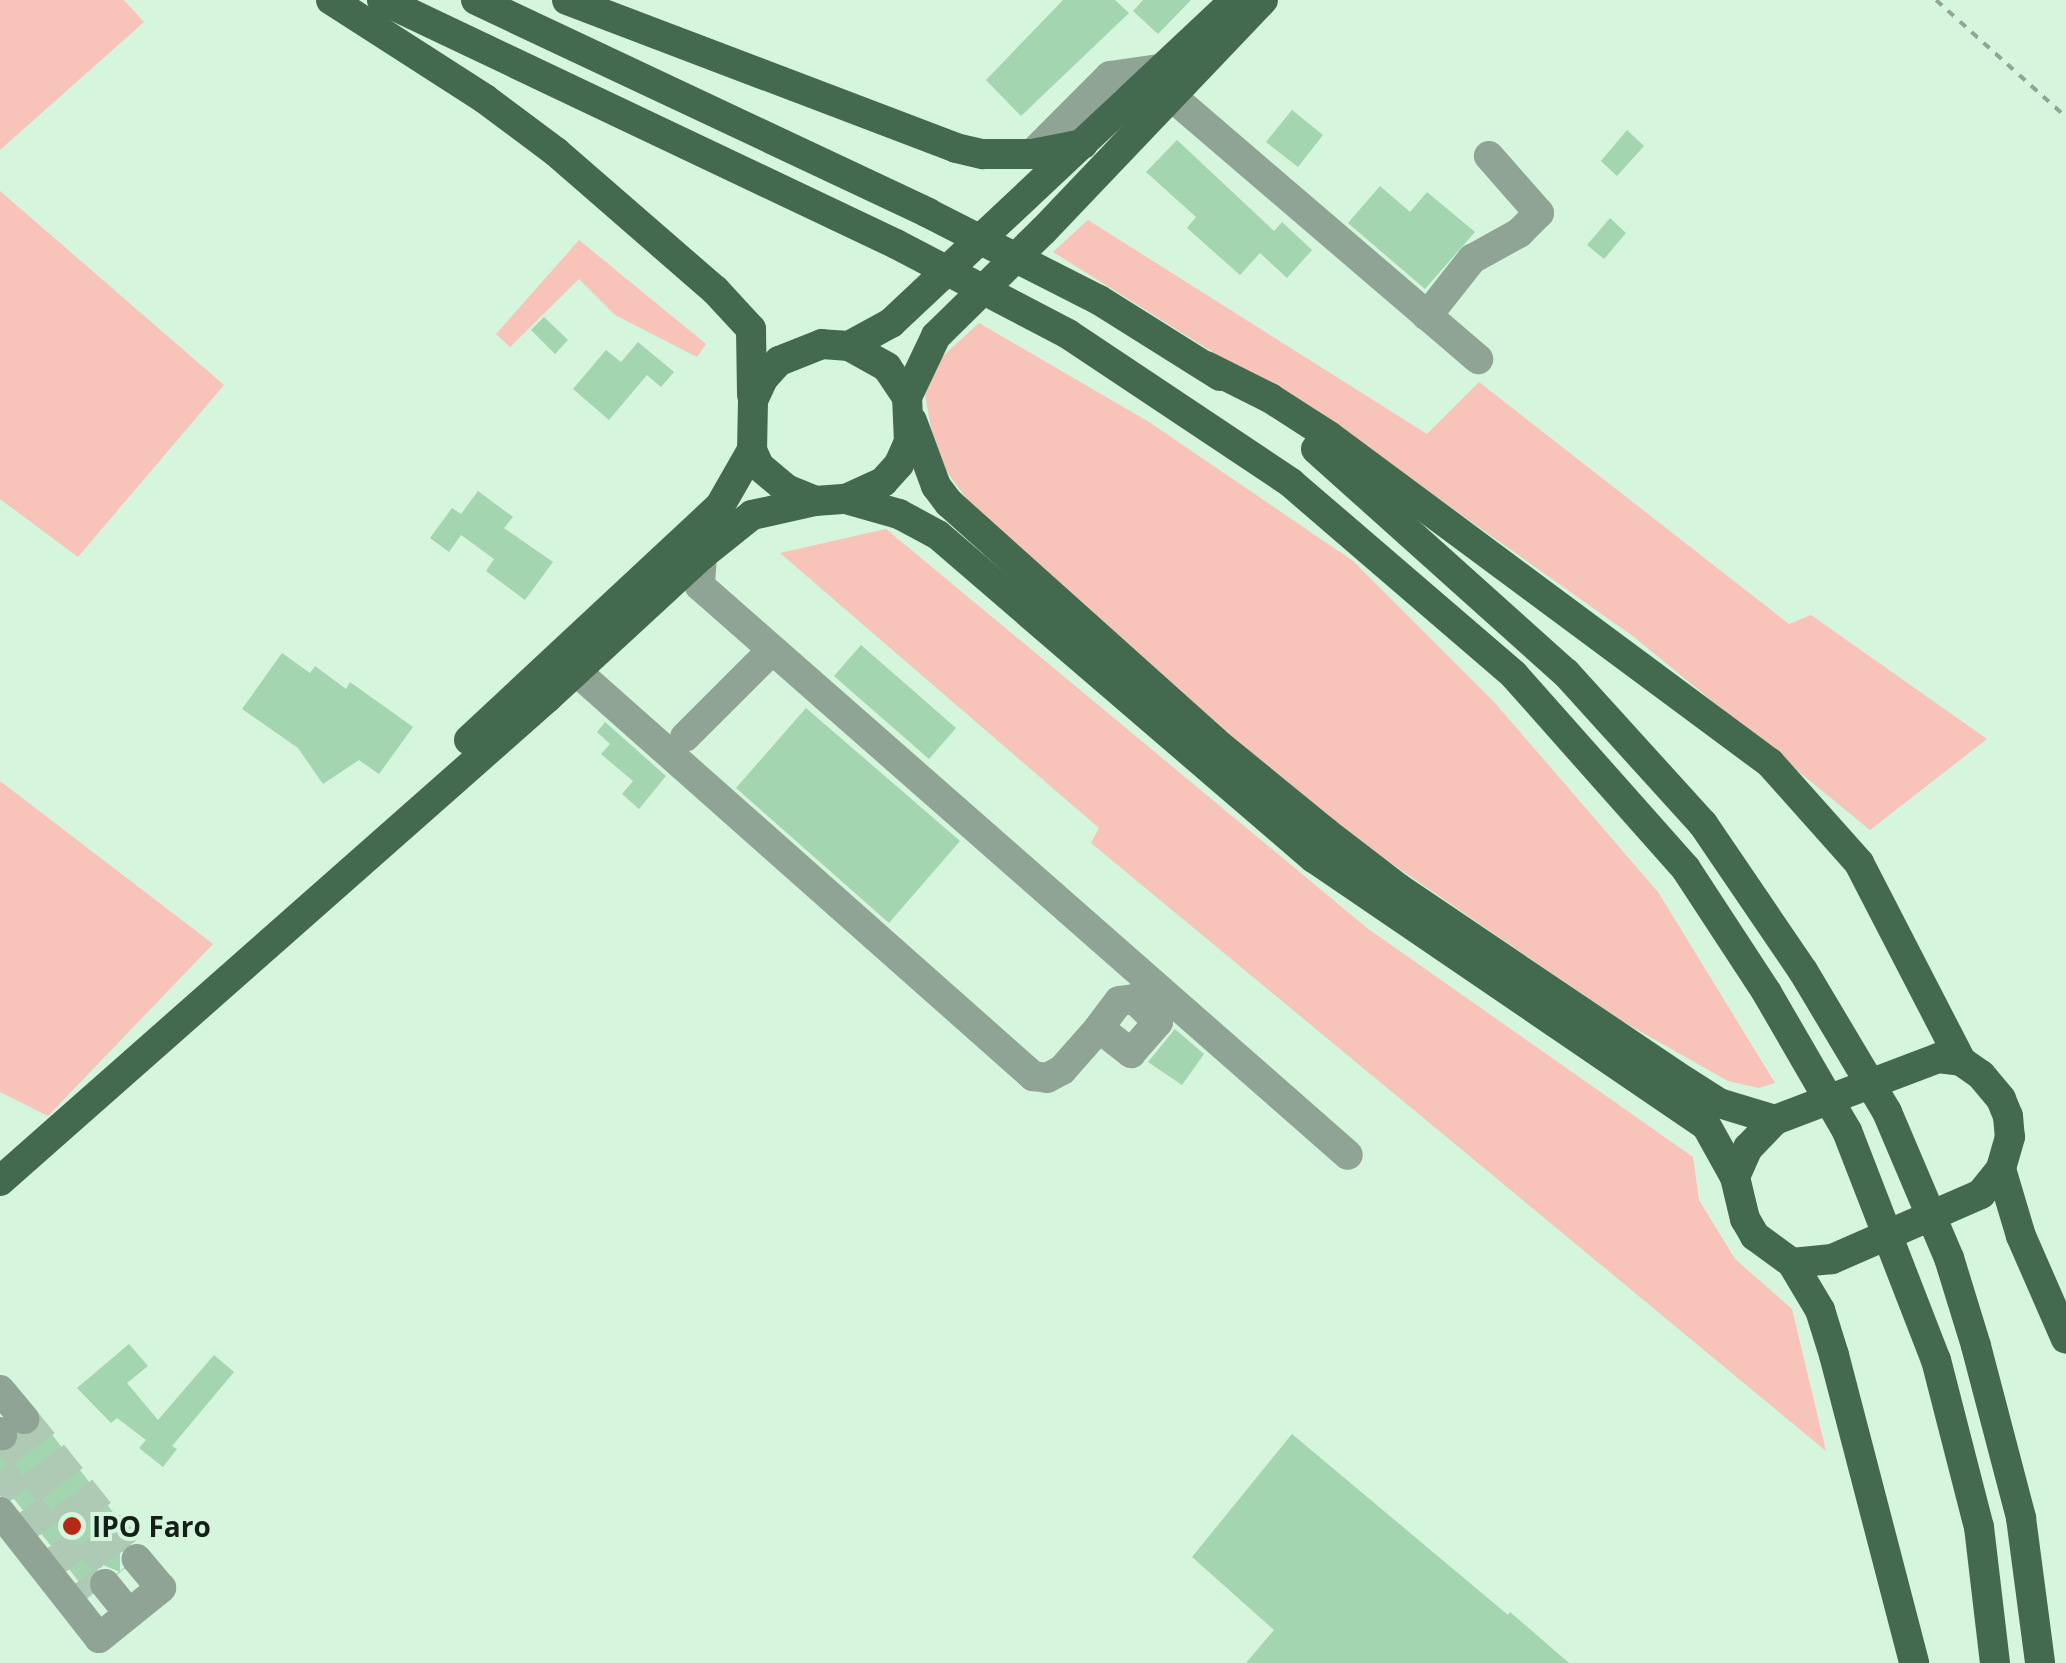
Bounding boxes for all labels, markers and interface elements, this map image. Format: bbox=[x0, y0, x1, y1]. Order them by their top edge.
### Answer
place label: IPO Faro bbox=[92, 1509, 211, 1543]
marker: IPO Faro bbox=[61, 1515, 83, 1537]

